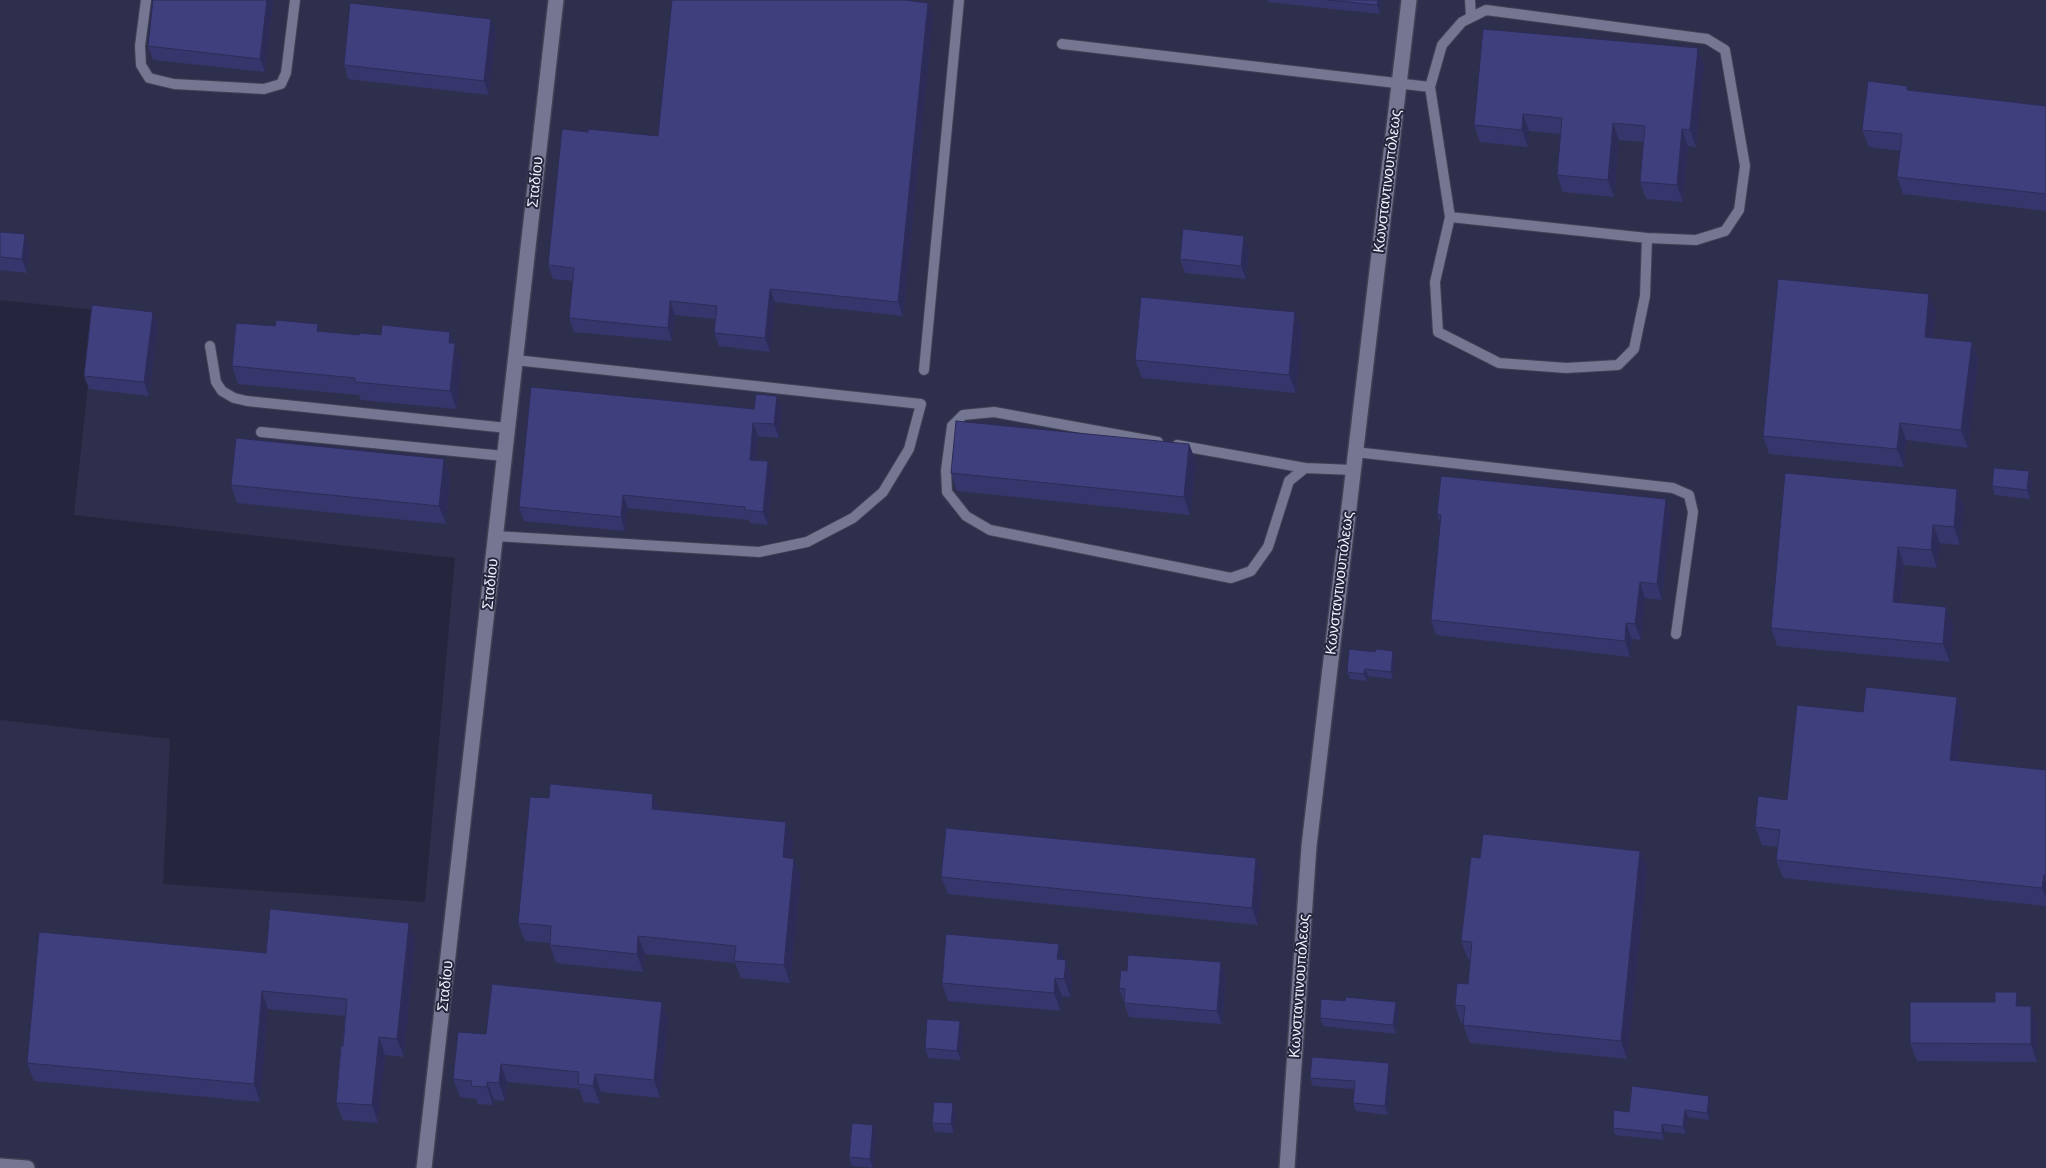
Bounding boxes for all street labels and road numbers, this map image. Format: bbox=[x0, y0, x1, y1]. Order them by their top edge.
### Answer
street label: Κωνσταντινουπόλεως bbox=[1369, 108, 1405, 254]
street label: Σταδίου bbox=[523, 156, 547, 208]
street label: Κωνσταντινουπόλεως bbox=[1321, 510, 1357, 656]
street label: Σταδίου bbox=[478, 558, 502, 610]
street label: Κωνσταντινουπόλεως bbox=[1285, 913, 1313, 1059]
street label: Σταδίου bbox=[433, 960, 457, 1012]

